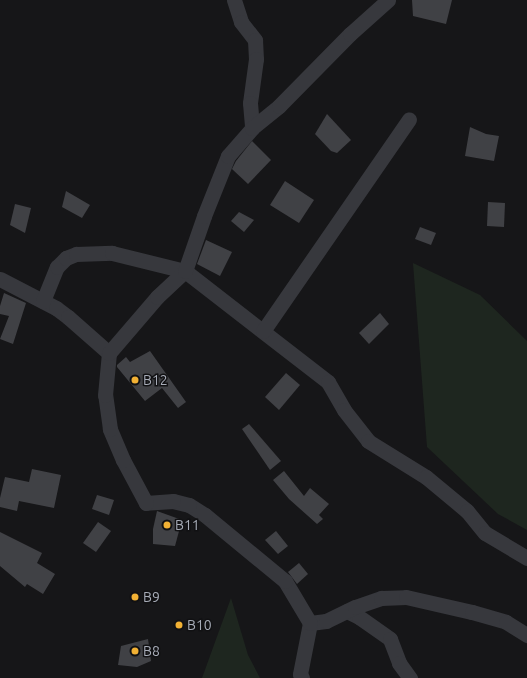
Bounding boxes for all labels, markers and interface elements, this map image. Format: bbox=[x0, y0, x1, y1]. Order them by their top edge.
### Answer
place label: B12 bbox=[143, 372, 168, 388]
marker: B12 bbox=[130, 375, 140, 385]
place label: B11 bbox=[175, 517, 200, 533]
marker: B11 bbox=[162, 520, 172, 530]
place label: B9 bbox=[143, 589, 160, 605]
marker: B9 bbox=[130, 592, 140, 602]
place label: B10 bbox=[187, 617, 212, 633]
marker: B10 bbox=[174, 620, 184, 630]
place label: B8 bbox=[143, 643, 160, 659]
marker: B8 bbox=[130, 646, 140, 656]

